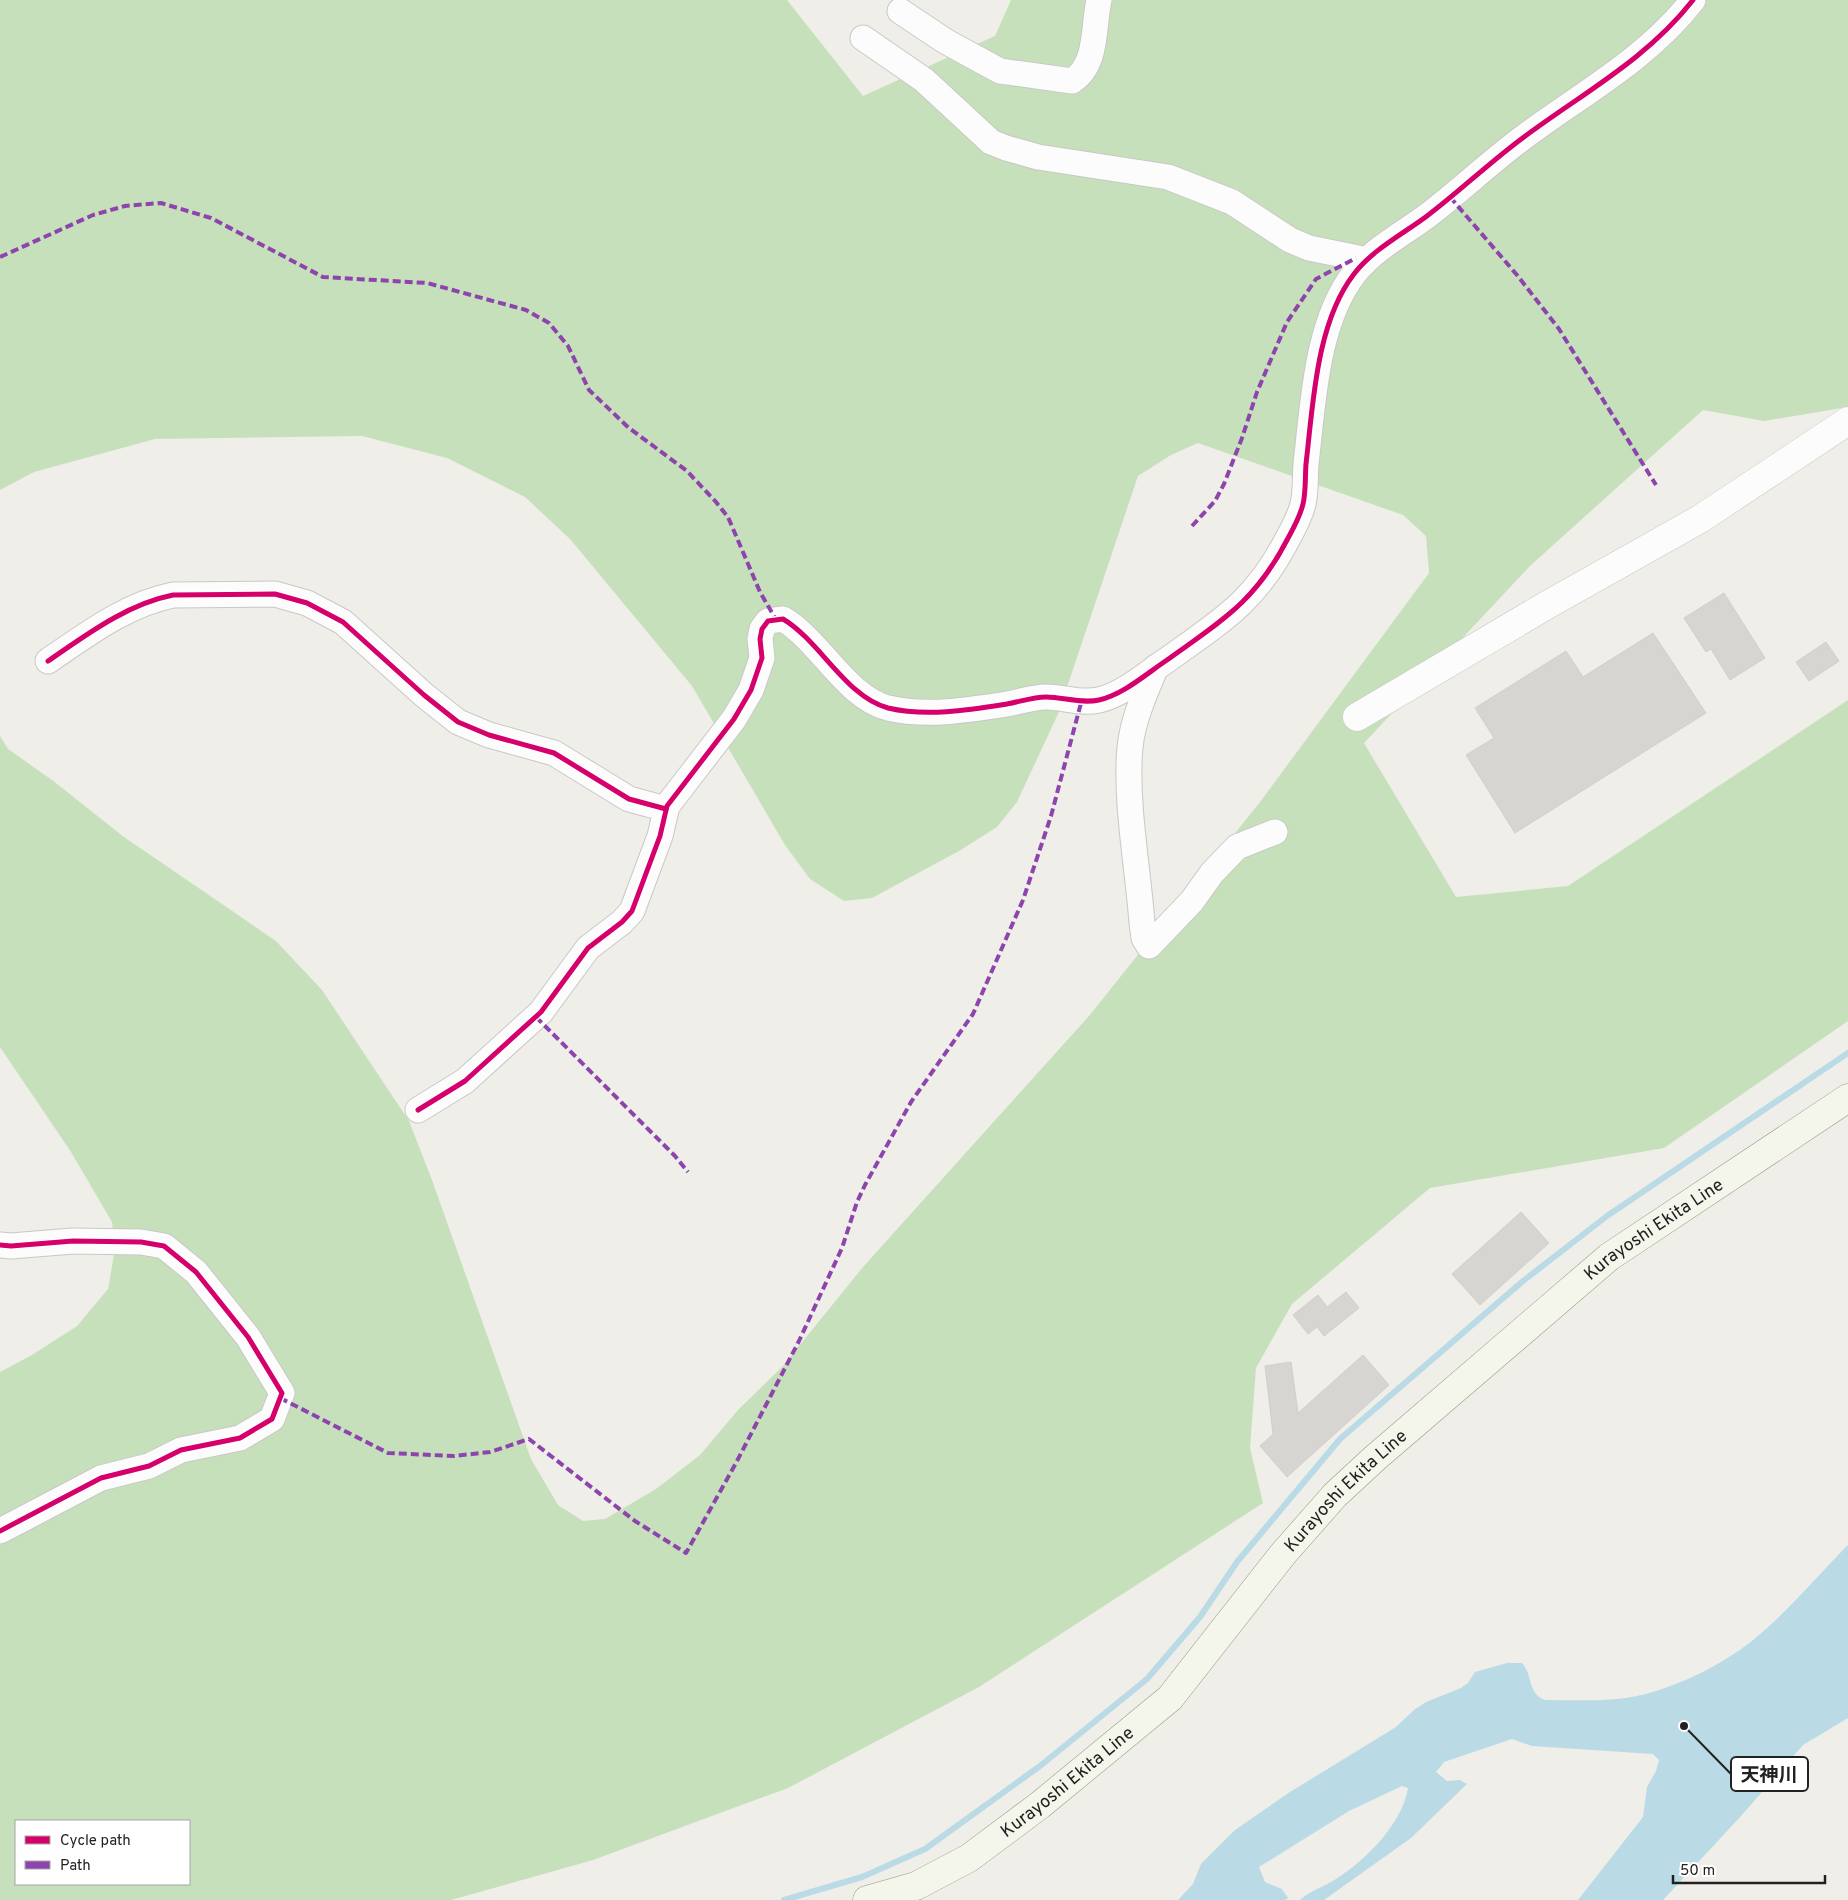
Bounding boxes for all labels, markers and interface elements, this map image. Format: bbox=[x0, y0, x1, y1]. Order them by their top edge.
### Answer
street label: Kurayoshi Ekita Line bbox=[1580, 1174, 1729, 1286]
street label: Kurayoshi Ekita Line bbox=[1280, 1425, 1413, 1558]
street label: Kurayoshi Ekita Line bbox=[996, 1722, 1139, 1843]
callout: 天神川 bbox=[1731, 1757, 1808, 1791]
text: 天神川 bbox=[1740, 1764, 1798, 1788]
legend bbox=[15, 1820, 190, 1885]
text: Cycle path bbox=[60, 1832, 131, 1851]
scale bar bbox=[1673, 1852, 1826, 1884]
text: Path bbox=[60, 1857, 91, 1876]
text: 50 m bbox=[1680, 1862, 1715, 1881]

